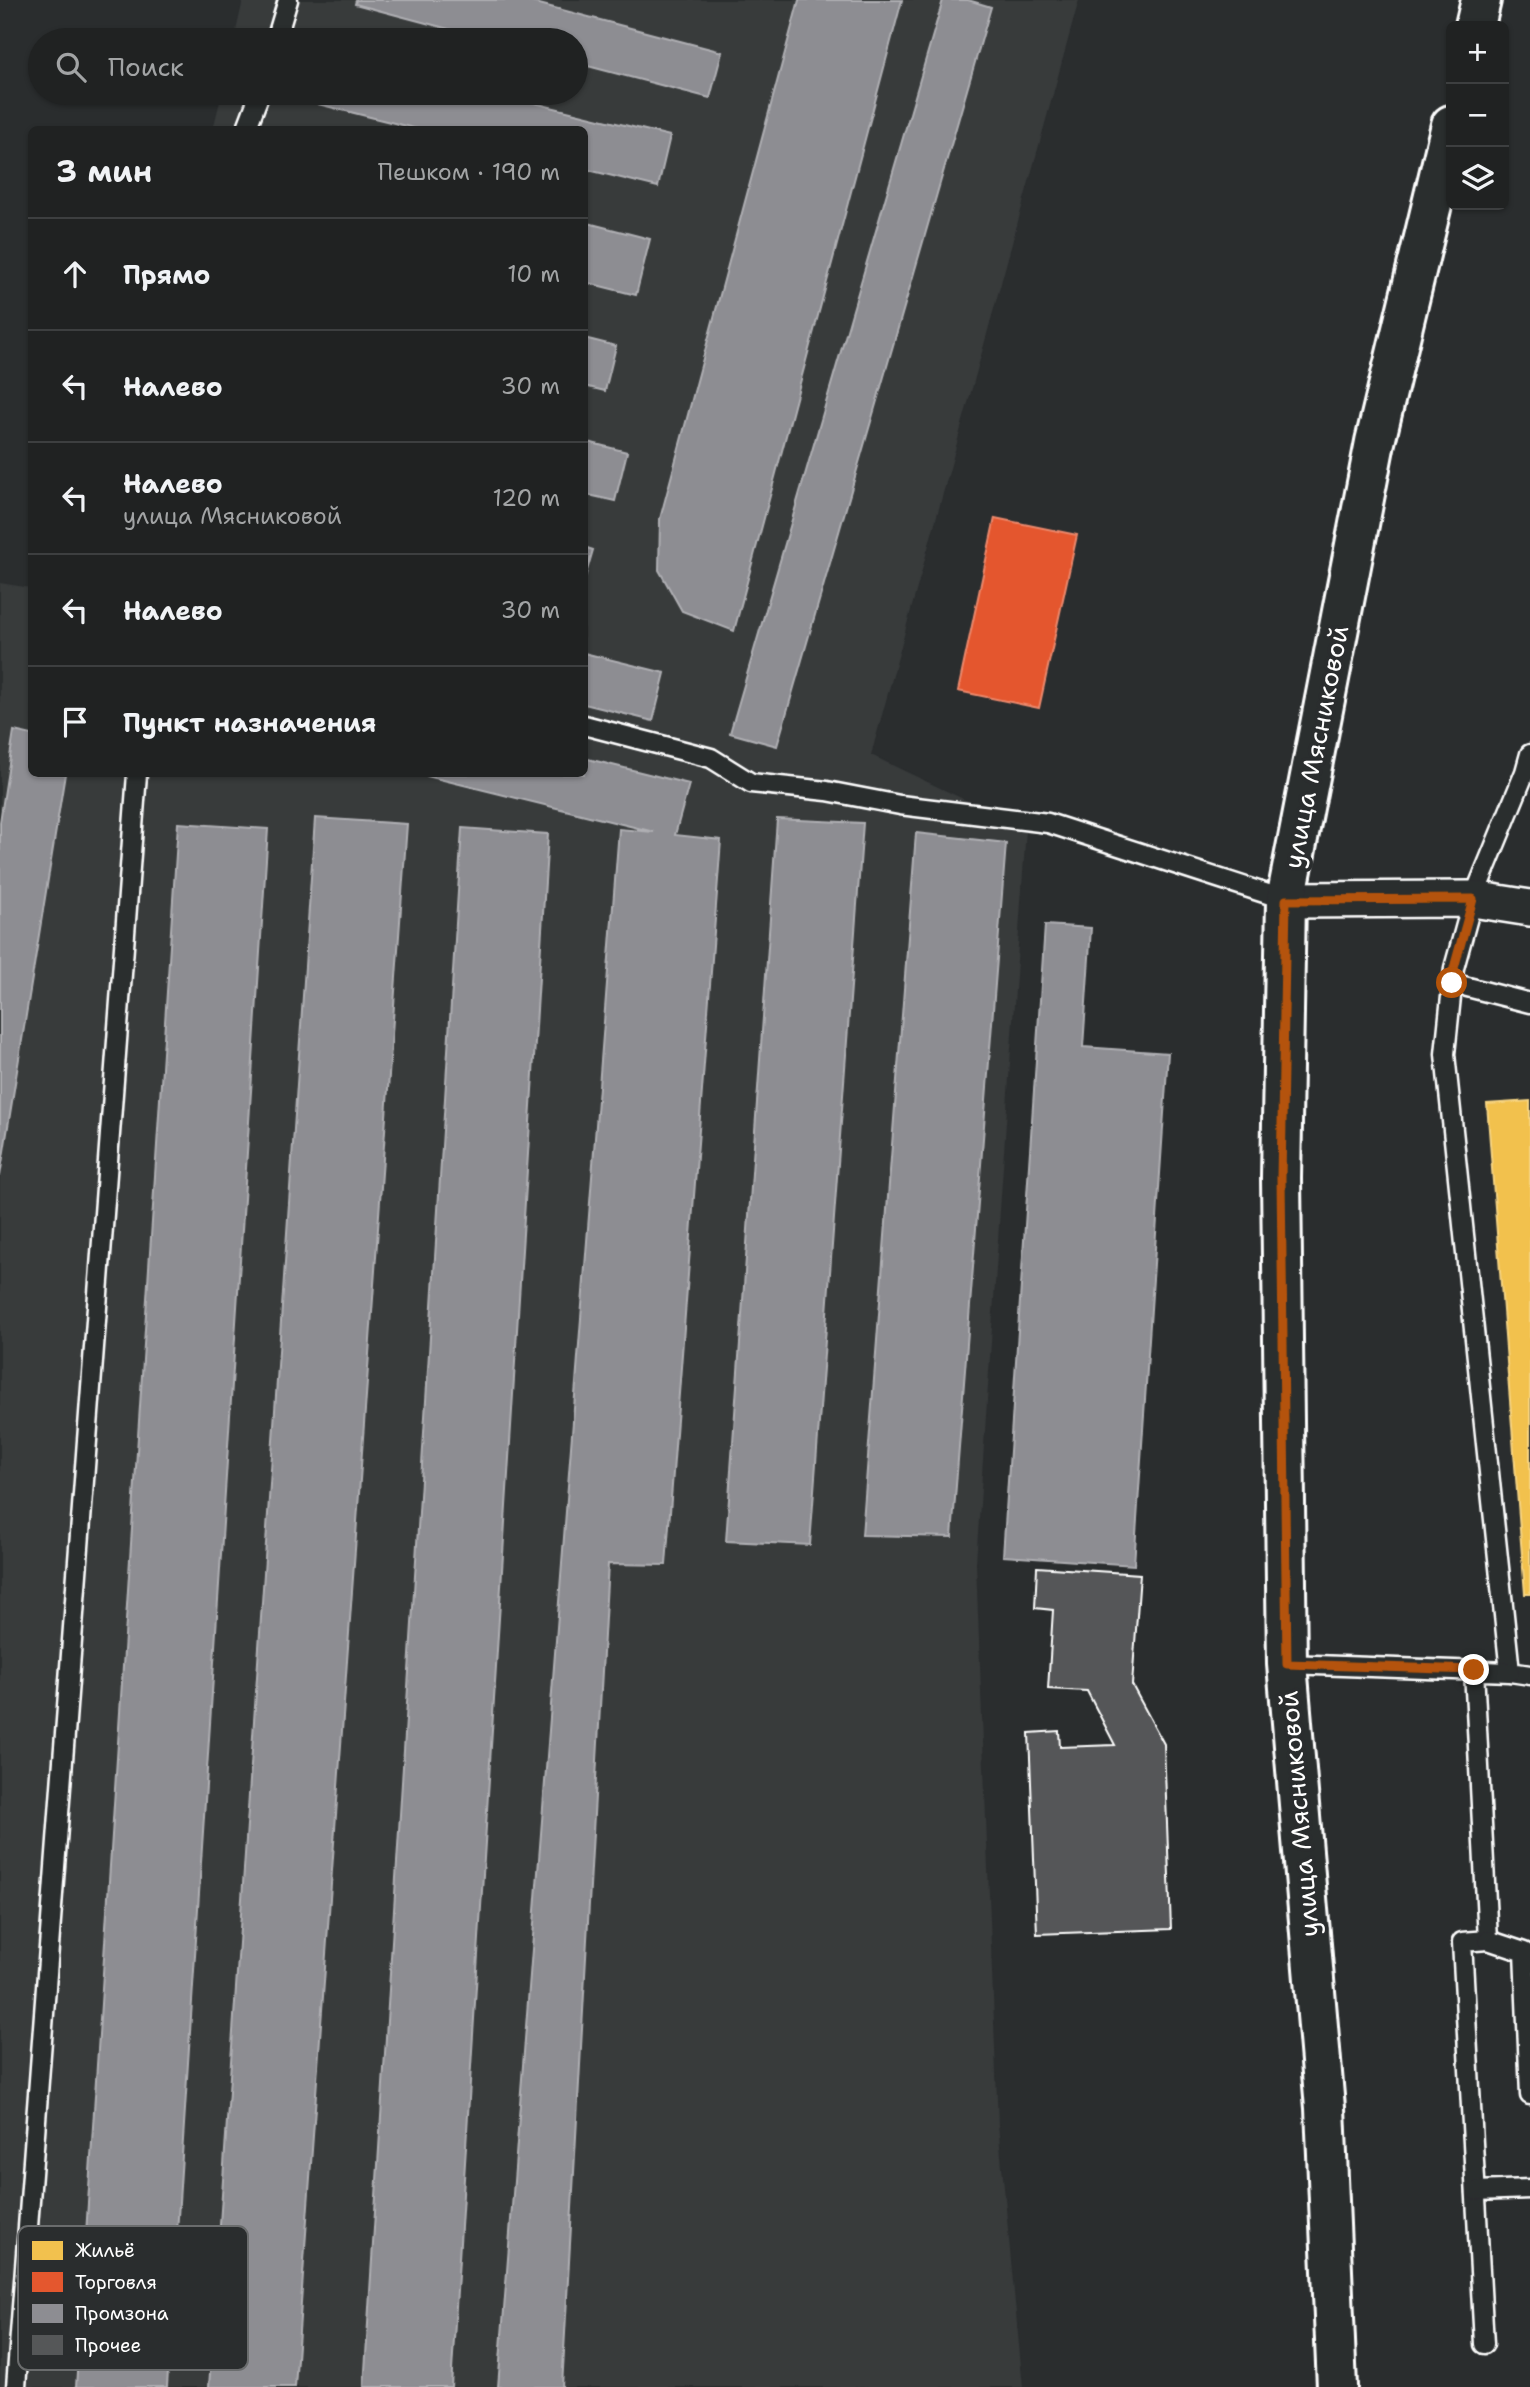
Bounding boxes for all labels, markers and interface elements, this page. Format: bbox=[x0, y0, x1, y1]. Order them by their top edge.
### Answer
map controls bbox=[1446, 21, 1509, 210]
button: + bbox=[1446, 21, 1509, 84]
search box bbox=[28, 28, 588, 105]
icon: search bbox=[52, 48, 90, 86]
text: Поиск bbox=[108, 49, 184, 84]
button: − bbox=[1446, 84, 1509, 147]
button: layers bbox=[1446, 147, 1509, 210]
text: 3 мин bbox=[56, 151, 152, 192]
text: Пешком · 190 m bbox=[378, 157, 560, 187]
icon: ahead bbox=[56, 255, 94, 293]
text: Прямо bbox=[123, 257, 211, 292]
text: 10 m bbox=[507, 259, 560, 289]
icon: left bbox=[56, 367, 94, 405]
text: Налево bbox=[123, 369, 223, 404]
text: 30 m bbox=[501, 371, 560, 401]
text: Налево bbox=[123, 466, 223, 501]
icon: left bbox=[56, 479, 94, 517]
text: 120 m bbox=[492, 483, 560, 513]
text: улица Мясниковой bbox=[123, 501, 342, 531]
icon: left bbox=[56, 591, 94, 629]
text: Налево bbox=[123, 593, 223, 628]
text: 30 m bbox=[501, 595, 560, 625]
street label: улица Мясниковой bbox=[1275, 622, 1356, 872]
icon: arrive bbox=[56, 703, 94, 741]
text: Пункт назначения bbox=[123, 705, 376, 740]
route start bbox=[1436, 967, 1467, 998]
route end bbox=[1458, 1654, 1489, 1685]
street label: улица Мясниковой bbox=[1270, 1689, 1327, 1939]
legend bbox=[18, 2226, 248, 2370]
text: Жильё bbox=[75, 2238, 135, 2263]
text: Торговля bbox=[75, 2270, 157, 2295]
text: Промзона bbox=[75, 2301, 169, 2326]
text: Прочее bbox=[75, 2333, 141, 2358]

